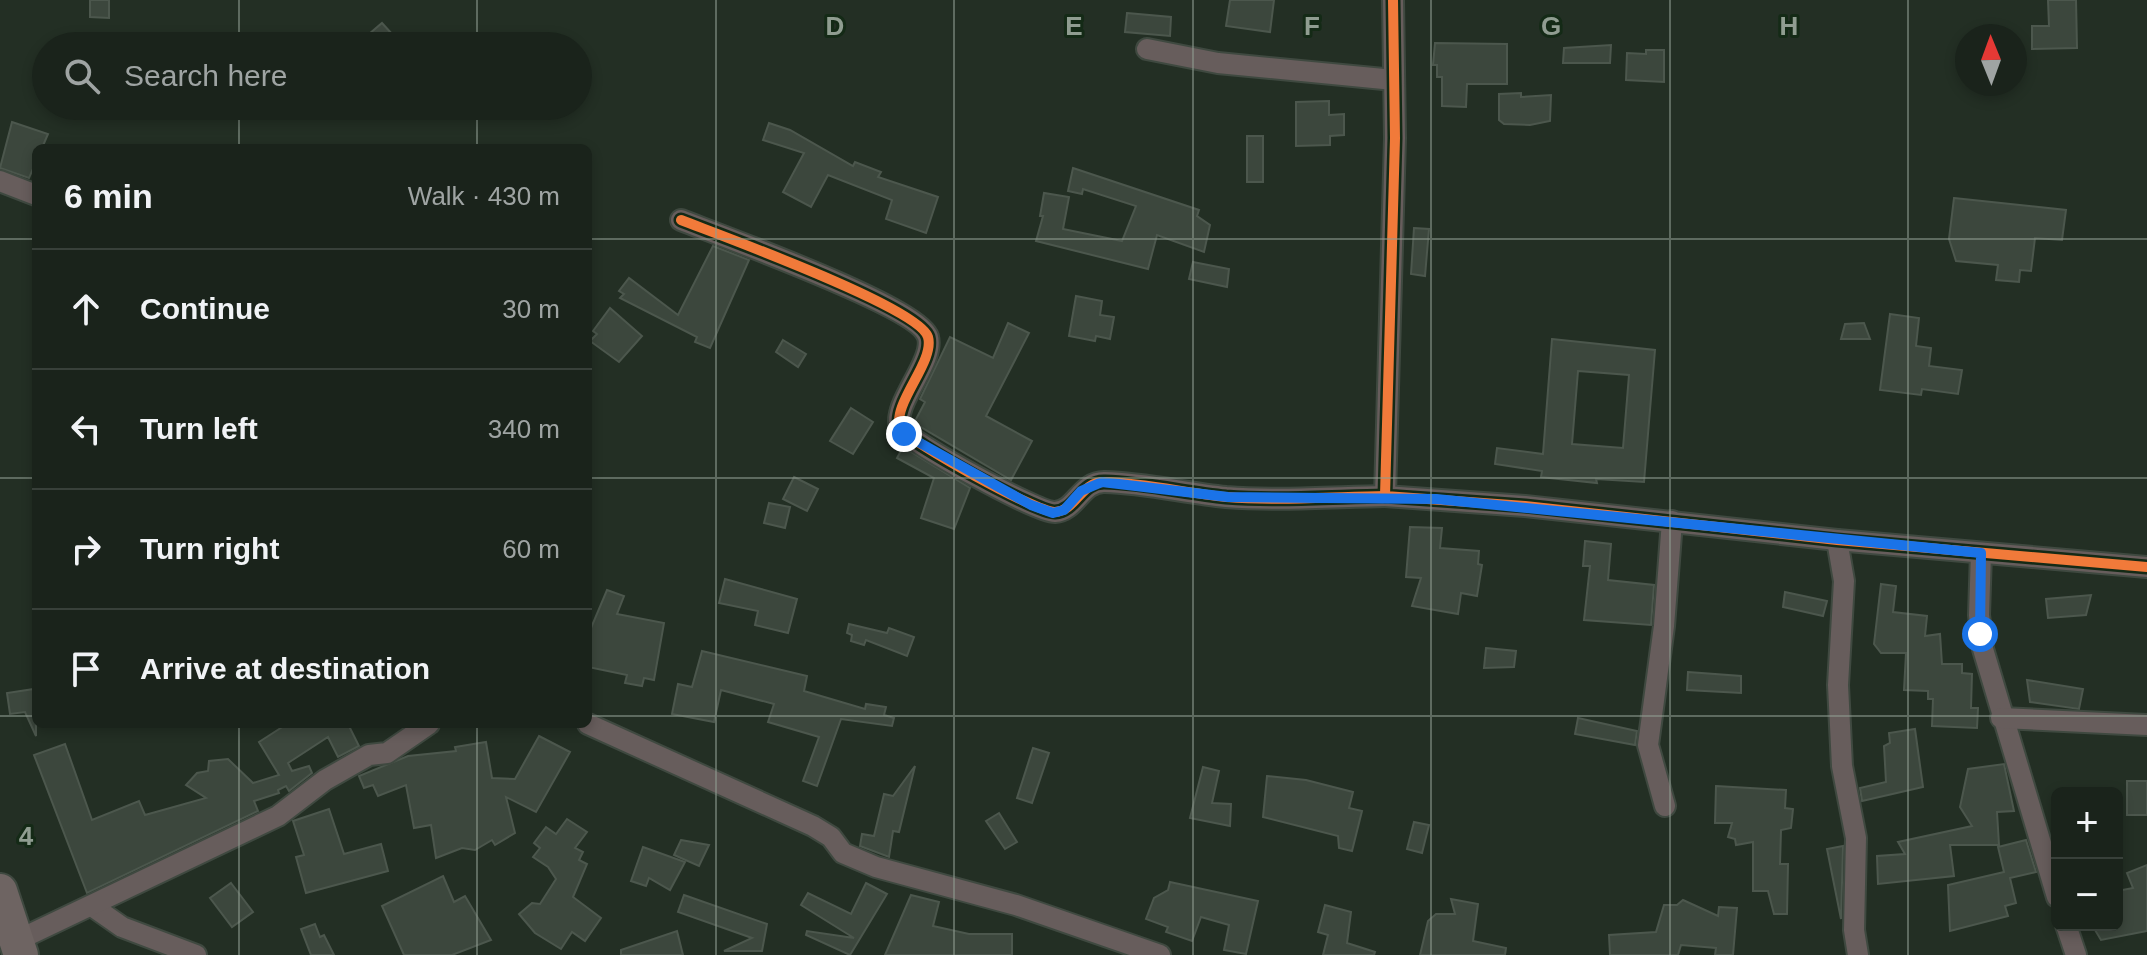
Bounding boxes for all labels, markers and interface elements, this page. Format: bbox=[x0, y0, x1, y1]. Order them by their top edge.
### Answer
text: D bbox=[826, 11, 844, 41]
text: E bbox=[1065, 11, 1083, 41]
text: F bbox=[1304, 11, 1320, 41]
text: G bbox=[1541, 11, 1561, 41]
text: H bbox=[1780, 11, 1798, 41]
north arrow bbox=[1955, 24, 2027, 96]
search box bbox=[32, 32, 592, 120]
icon: search bbox=[60, 54, 104, 98]
text: Search here bbox=[124, 59, 287, 92]
text: 6 min bbox=[64, 177, 153, 215]
text: Walk · 430 m bbox=[408, 181, 560, 211]
icon: ahead bbox=[64, 287, 108, 331]
text: Continue bbox=[140, 292, 270, 325]
text: 30 m bbox=[502, 294, 560, 324]
icon: left bbox=[64, 407, 108, 451]
text: Turn left bbox=[140, 412, 258, 445]
text: 340 m bbox=[488, 414, 560, 444]
route end bbox=[886, 416, 922, 452]
icon: right bbox=[64, 527, 108, 571]
text: Turn right bbox=[140, 532, 279, 565]
text: 60 m bbox=[502, 534, 560, 564]
route start bbox=[1962, 616, 1998, 652]
icon: arrive bbox=[64, 647, 108, 691]
text: Arrive at destination bbox=[140, 652, 430, 685]
map controls bbox=[2051, 787, 2123, 931]
button: + bbox=[2051, 787, 2123, 859]
text: 4 bbox=[19, 821, 34, 851]
button: − bbox=[2051, 859, 2123, 931]

